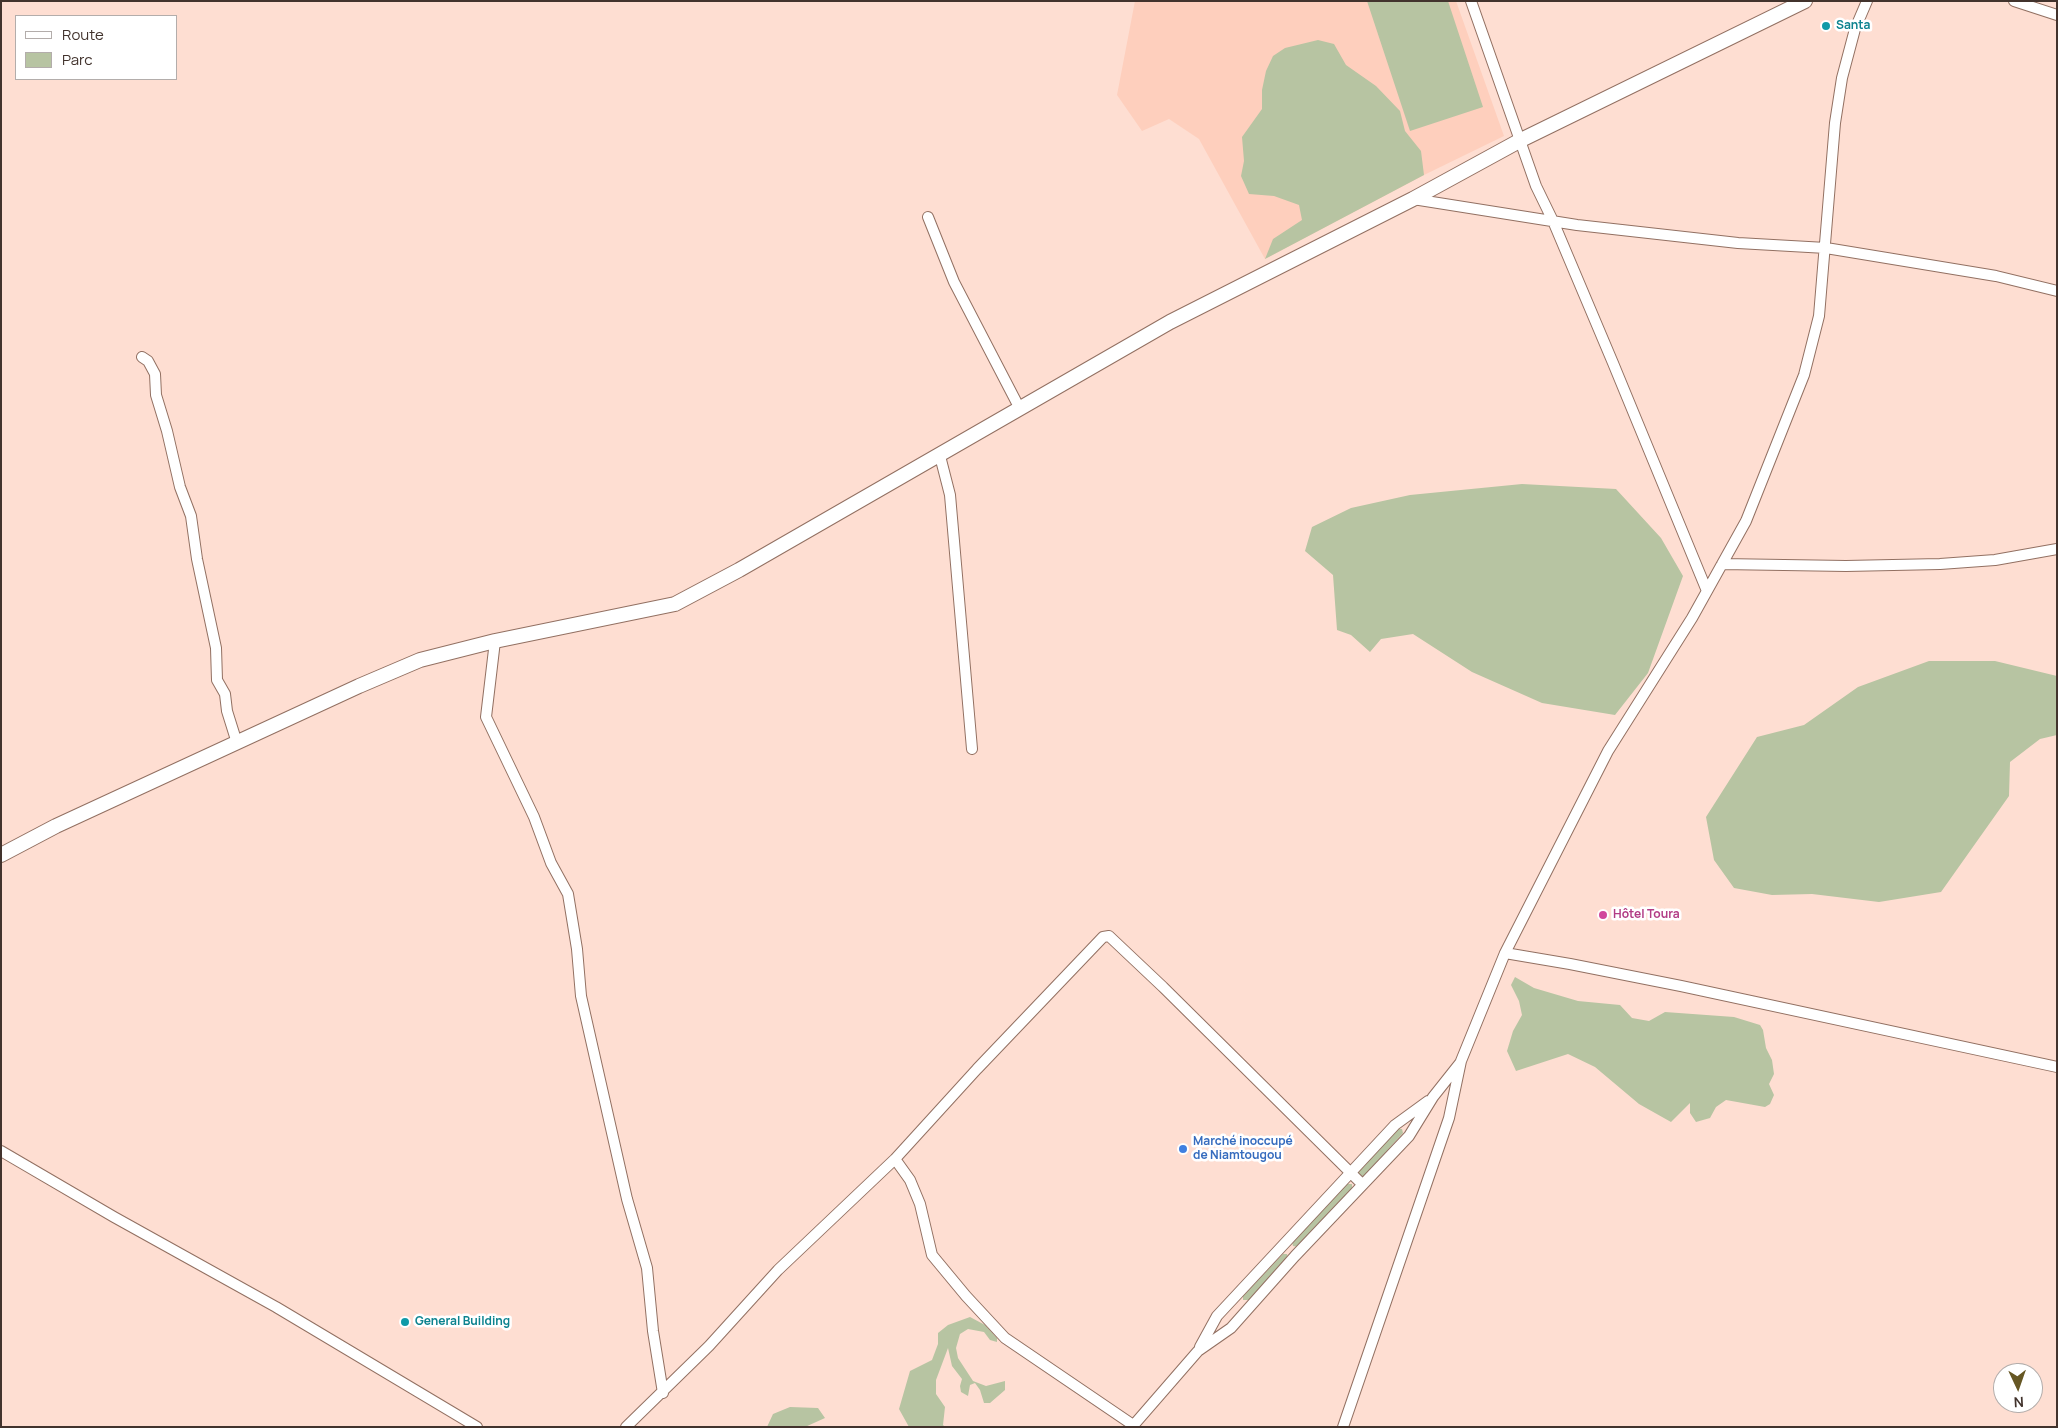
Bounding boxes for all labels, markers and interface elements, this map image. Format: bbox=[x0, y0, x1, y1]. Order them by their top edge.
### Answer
legend bbox=[15, 15, 178, 80]
place label: Santa bbox=[1836, 19, 1870, 33]
marker: Santa bbox=[1820, 20, 1832, 32]
text: Route bbox=[62, 24, 104, 45]
text: Parc bbox=[62, 49, 93, 70]
place label: Hôtel Toura bbox=[1613, 908, 1680, 922]
marker: Hôtel Toura bbox=[1597, 909, 1609, 921]
place label: Marché inoccupé de Niamtougou bbox=[1193, 1135, 1293, 1163]
marker: Marché inoccupé de Niamtougou bbox=[1177, 1143, 1189, 1155]
place label: General Building bbox=[415, 1315, 510, 1329]
marker: General Building bbox=[399, 1316, 411, 1328]
north arrow bbox=[1993, 1363, 2043, 1413]
text: N bbox=[2013, 1393, 2024, 1412]

